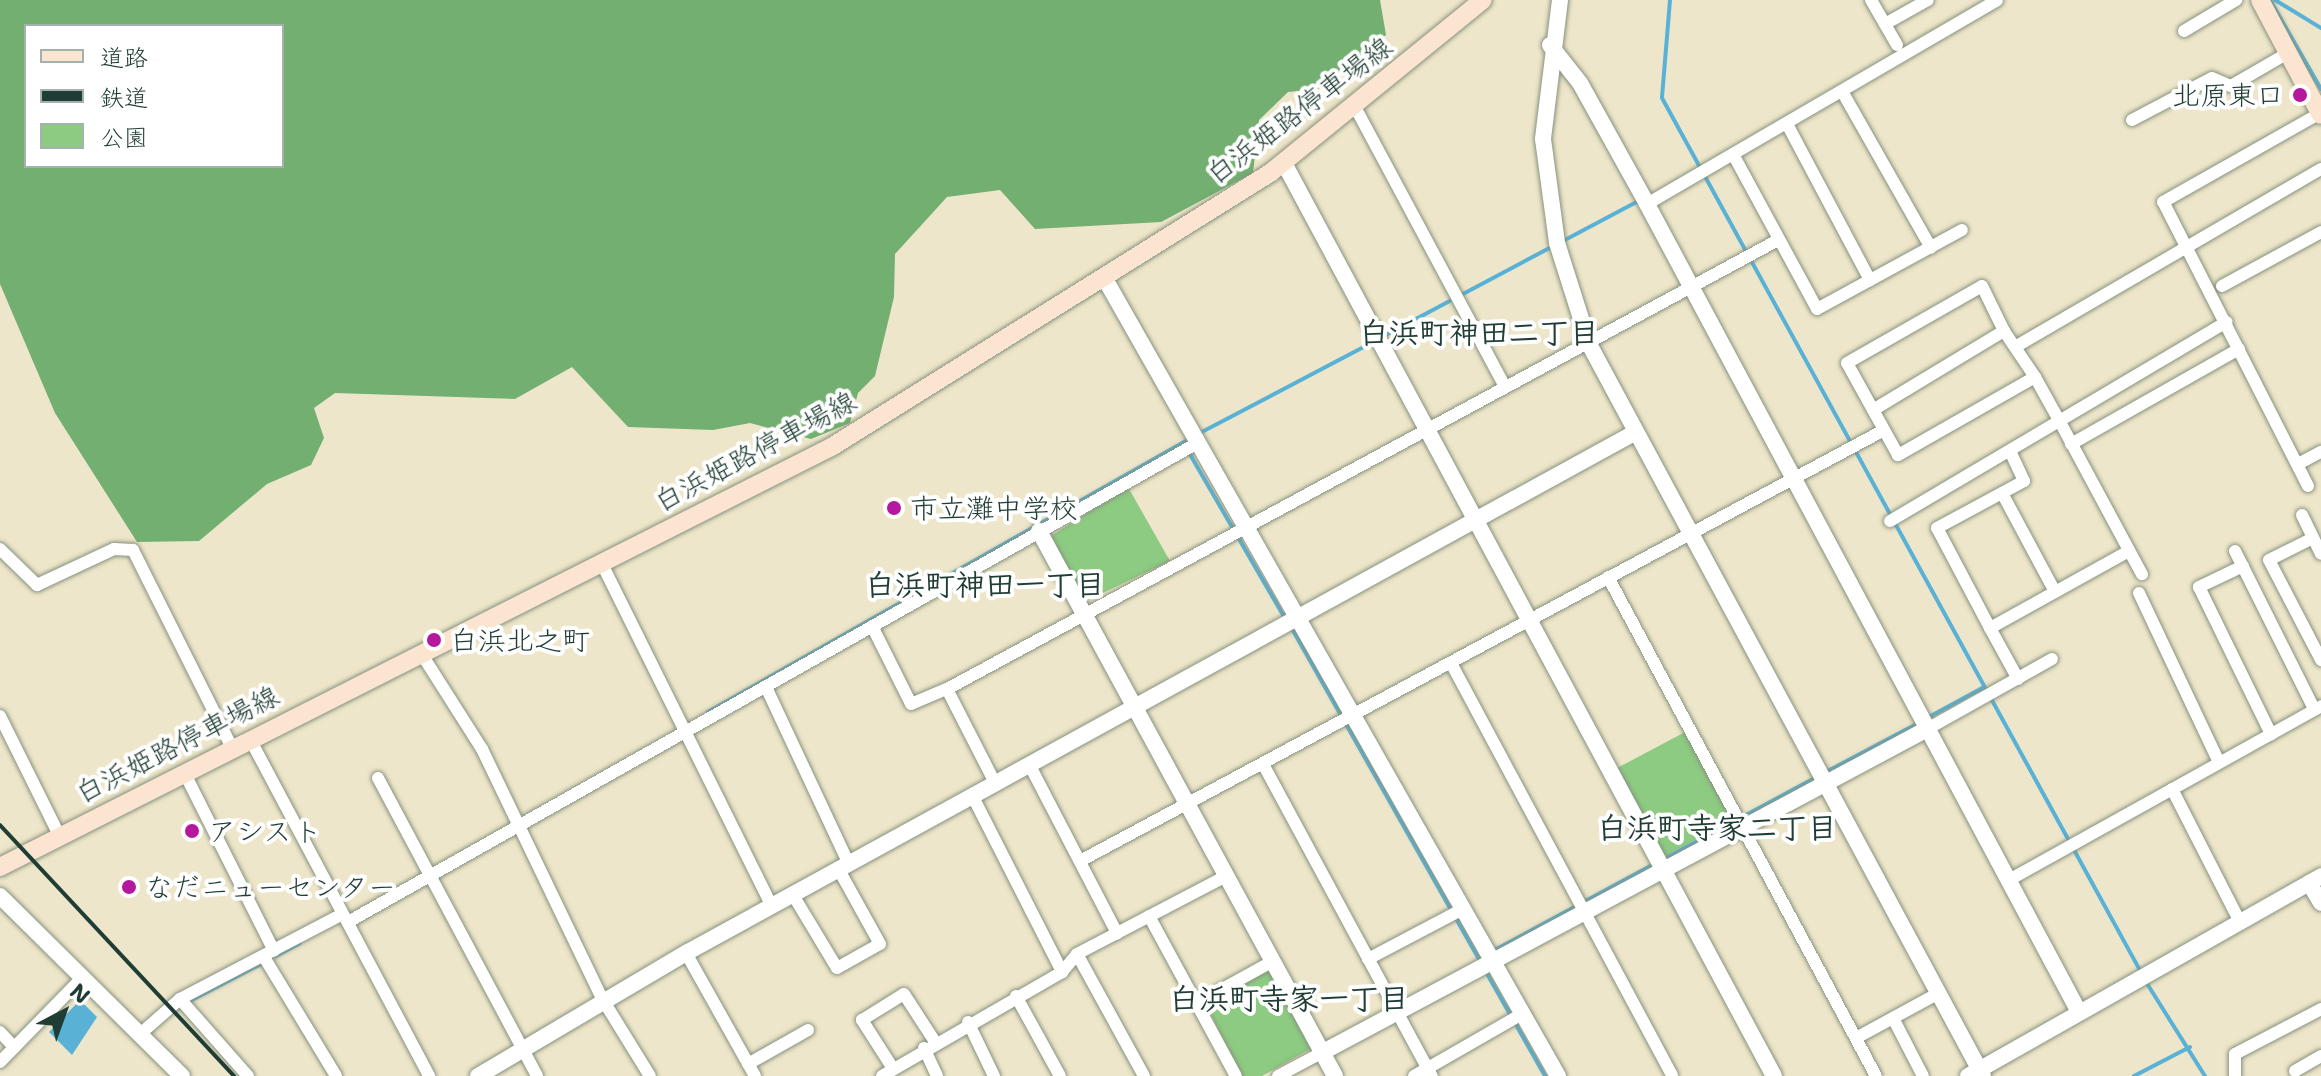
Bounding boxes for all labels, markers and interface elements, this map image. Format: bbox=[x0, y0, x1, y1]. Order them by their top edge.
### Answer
legend bbox=[24, 24, 284, 168]
street label: 白浜姫路停車場線 bbox=[1199, 29, 1399, 191]
text: 道路 bbox=[100, 42, 148, 74]
place label: 北原東口 bbox=[2172, 78, 2284, 112]
text: 鉄道 bbox=[100, 82, 148, 114]
marker: 北原東口 bbox=[2291, 86, 2309, 104]
text: 公園 bbox=[100, 122, 148, 154]
district label: 白浜町神田二丁目 bbox=[1359, 315, 1599, 351]
street label: 白浜姫路停車場線 bbox=[648, 384, 862, 518]
place label: 市立灘中学校 bbox=[910, 491, 1078, 525]
marker: 市立灘中学校 bbox=[885, 499, 903, 517]
district label: 白浜町神田一丁目 bbox=[865, 567, 1105, 603]
place label: 白浜北之町 bbox=[450, 623, 590, 657]
marker: 白浜北之町 bbox=[425, 631, 443, 649]
street label: 白浜姫路停車場線 bbox=[70, 678, 284, 810]
district label: 白浜町寺家二丁目 bbox=[1597, 810, 1837, 846]
place label: アシスト bbox=[208, 814, 320, 848]
marker: アシスト bbox=[183, 822, 201, 840]
place label: なだニューセンター bbox=[145, 870, 397, 904]
marker: なだニューセンター bbox=[120, 878, 138, 896]
north arrow bbox=[24, 972, 104, 1052]
text: N bbox=[64, 977, 96, 1010]
district label: 白浜町寺家一丁目 bbox=[1169, 981, 1409, 1017]

